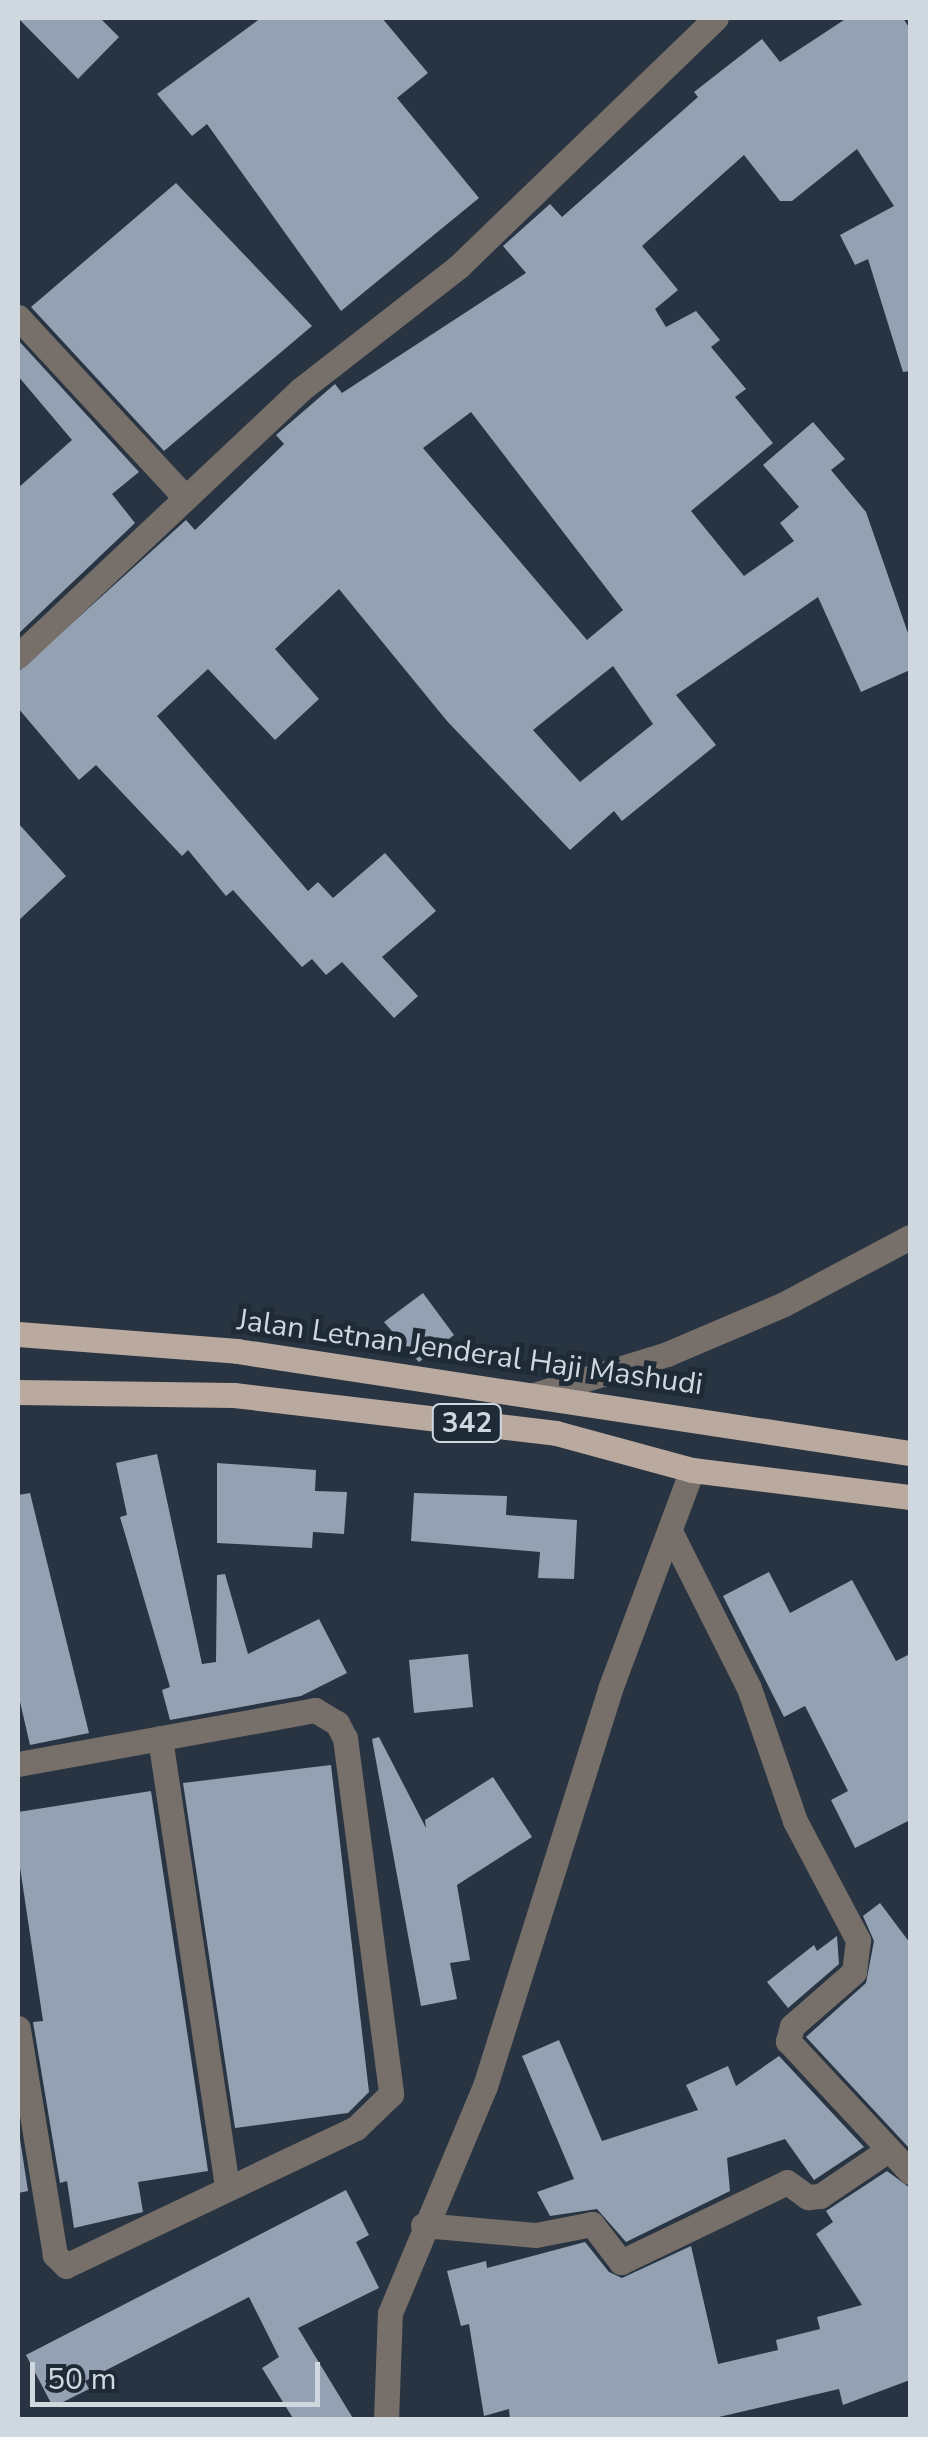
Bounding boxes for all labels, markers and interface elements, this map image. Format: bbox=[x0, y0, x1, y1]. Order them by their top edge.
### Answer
street label: Jalan Letnan Jenderal Haji Mashudi bbox=[235, 1303, 705, 1403]
road number: 342 bbox=[430, 1400, 504, 1446]
scale bar bbox=[35, 2342, 325, 2404]
text: 50 m bbox=[47, 2359, 116, 2400]

